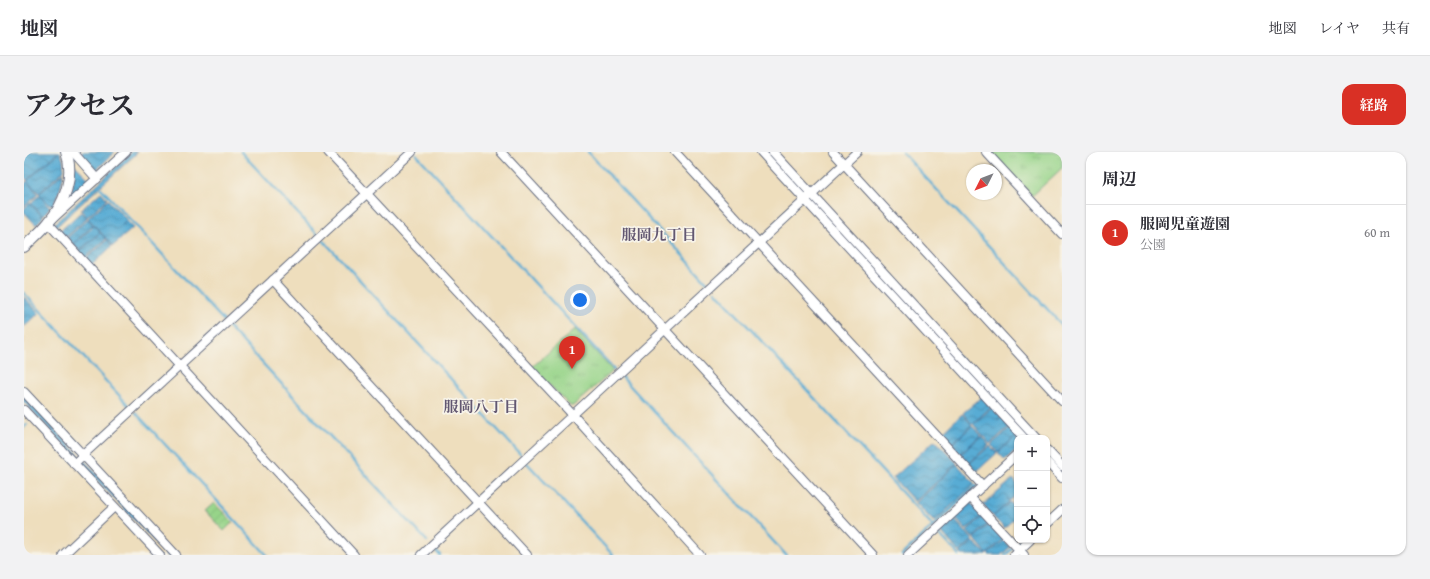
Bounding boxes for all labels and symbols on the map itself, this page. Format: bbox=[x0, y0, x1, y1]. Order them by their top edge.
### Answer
north arrow bbox=[966, 164, 1002, 200]
district label: 服岡九丁目 bbox=[621, 224, 697, 245]
your location bbox=[570, 290, 590, 310]
pin: 1 bbox=[559, 336, 585, 369]
district label: 服岡八丁目 bbox=[443, 396, 519, 417]

